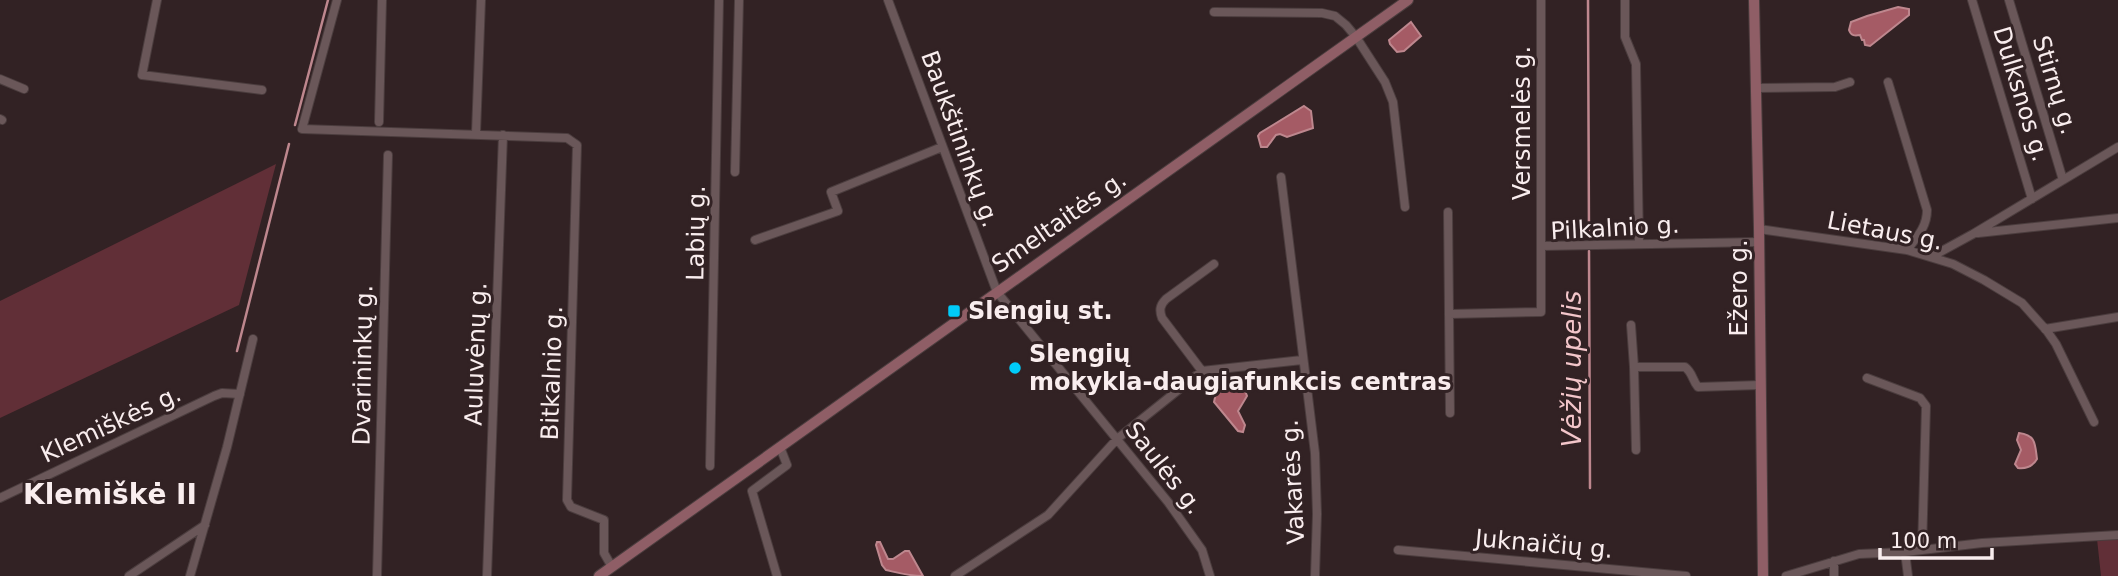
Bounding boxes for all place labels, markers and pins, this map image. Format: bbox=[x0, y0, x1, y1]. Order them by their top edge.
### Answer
place label: Slengių st. bbox=[968, 297, 1113, 325]
marker: Slengių st. bbox=[946, 303, 962, 319]
place label: Slengių mokykla-daugiafunkcis centras bbox=[1029, 340, 1452, 396]
marker: Slengių mokykla-daugiafunkcis centras bbox=[1007, 360, 1023, 376]

